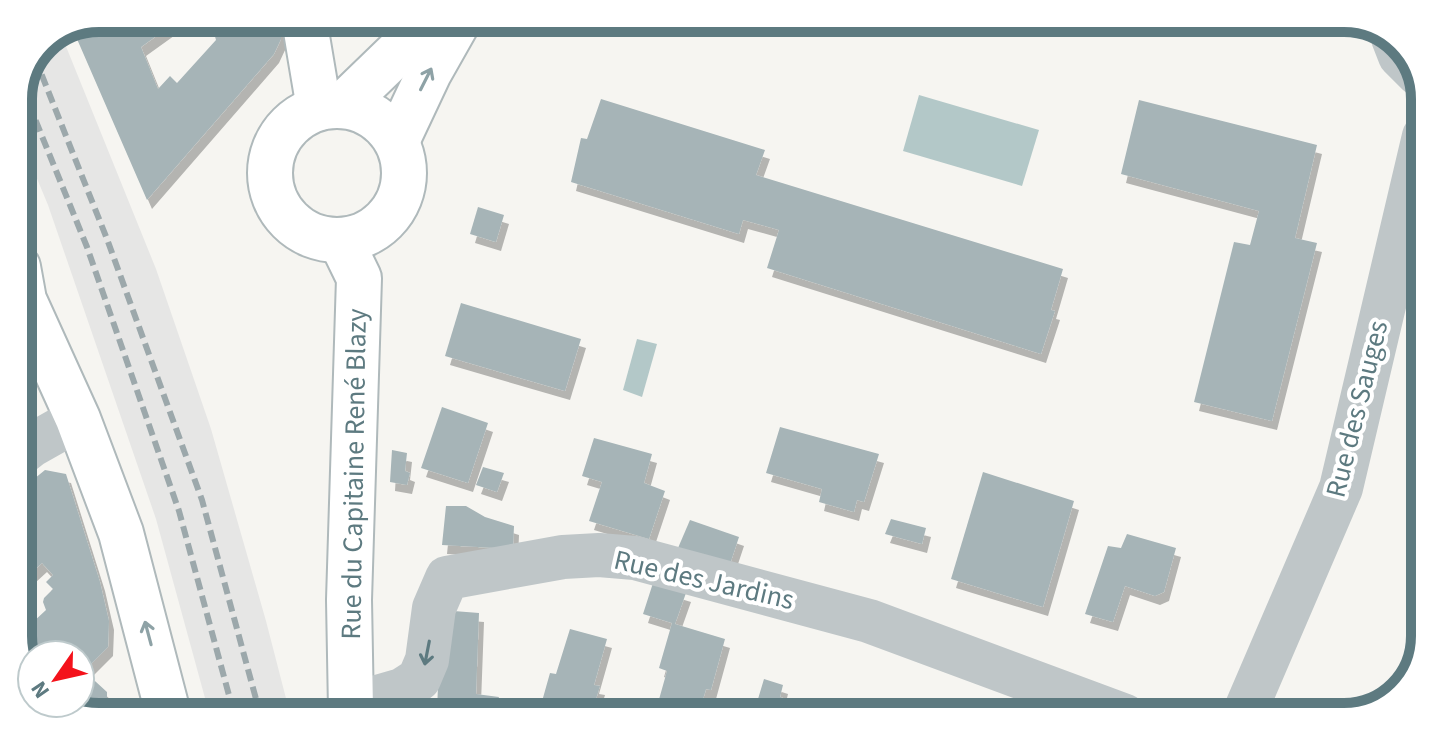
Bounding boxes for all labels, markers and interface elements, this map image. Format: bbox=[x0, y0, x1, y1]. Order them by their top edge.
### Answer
one-way arrow bbox=[419, 68, 434, 92]
street label: Rue du Capitaine René Blazy bbox=[331, 308, 377, 640]
street label: Rue des Sauges bbox=[1316, 316, 1398, 502]
street label: Rue des Jardins bbox=[610, 540, 798, 620]
one-way arrow bbox=[140, 621, 155, 647]
north arrow bbox=[16, 639, 96, 719]
one-way arrow bbox=[419, 639, 434, 665]
text: N bbox=[23, 675, 58, 705]

